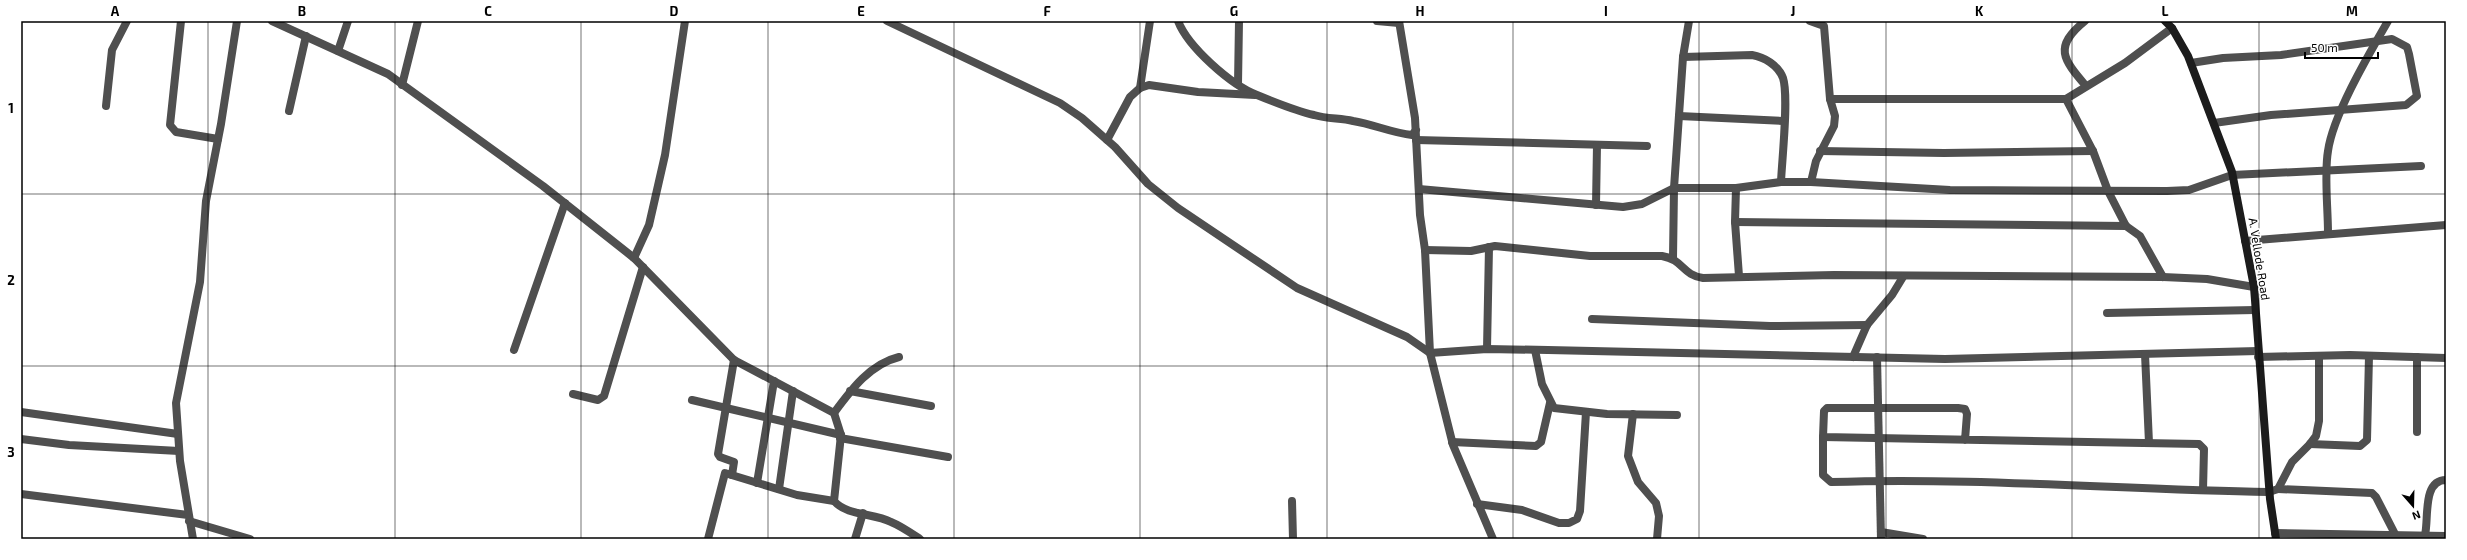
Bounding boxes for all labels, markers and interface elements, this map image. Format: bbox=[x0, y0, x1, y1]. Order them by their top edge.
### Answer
text: A bbox=[111, 3, 120, 19]
text: B bbox=[298, 3, 306, 19]
text: C bbox=[484, 3, 492, 19]
text: D bbox=[670, 3, 679, 19]
text: E bbox=[857, 3, 865, 19]
text: F bbox=[1043, 3, 1051, 19]
text: G bbox=[1230, 3, 1238, 19]
text: H bbox=[1416, 3, 1425, 19]
text: I bbox=[1604, 3, 1608, 19]
text: J bbox=[1791, 3, 1795, 19]
text: K bbox=[1975, 3, 1984, 19]
text: L bbox=[2162, 3, 2169, 19]
text: M bbox=[2346, 3, 2358, 19]
scale bar bbox=[2305, 34, 2378, 60]
text: 50 m bbox=[2311, 40, 2338, 54]
text: 1 bbox=[8, 100, 14, 116]
street label: A. Vellode Road bbox=[2247, 217, 2273, 301]
text: 2 bbox=[7, 272, 15, 288]
text: 3 bbox=[7, 444, 15, 460]
north arrow bbox=[2393, 486, 2433, 526]
text: N bbox=[2411, 508, 2423, 523]

